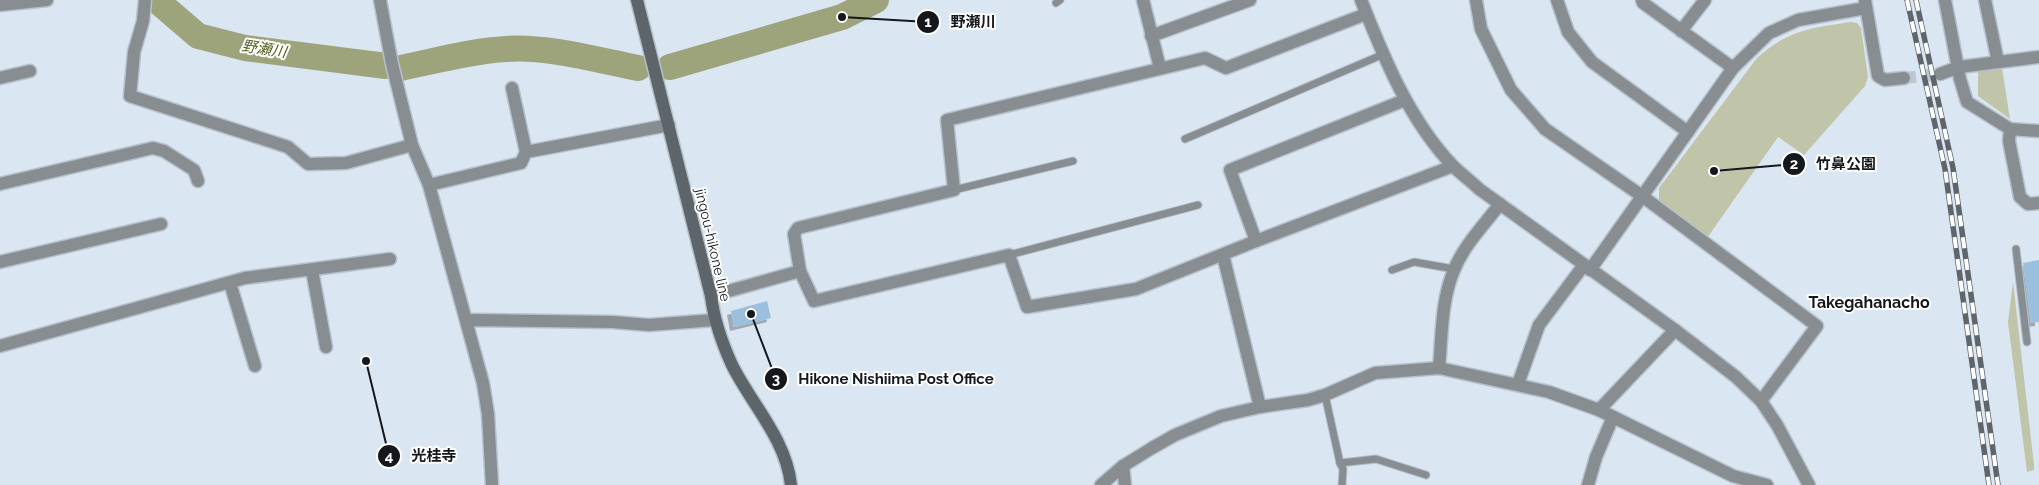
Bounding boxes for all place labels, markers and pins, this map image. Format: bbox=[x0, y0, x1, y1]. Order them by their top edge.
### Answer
callout: 野瀬川 bbox=[916, 7, 1006, 37]
callout: 竹鼻公園 bbox=[1781, 149, 1886, 179]
callout: Hikone Nishiima Post Office bbox=[763, 364, 1004, 394]
callout: 光桂寺 bbox=[376, 441, 466, 471]

